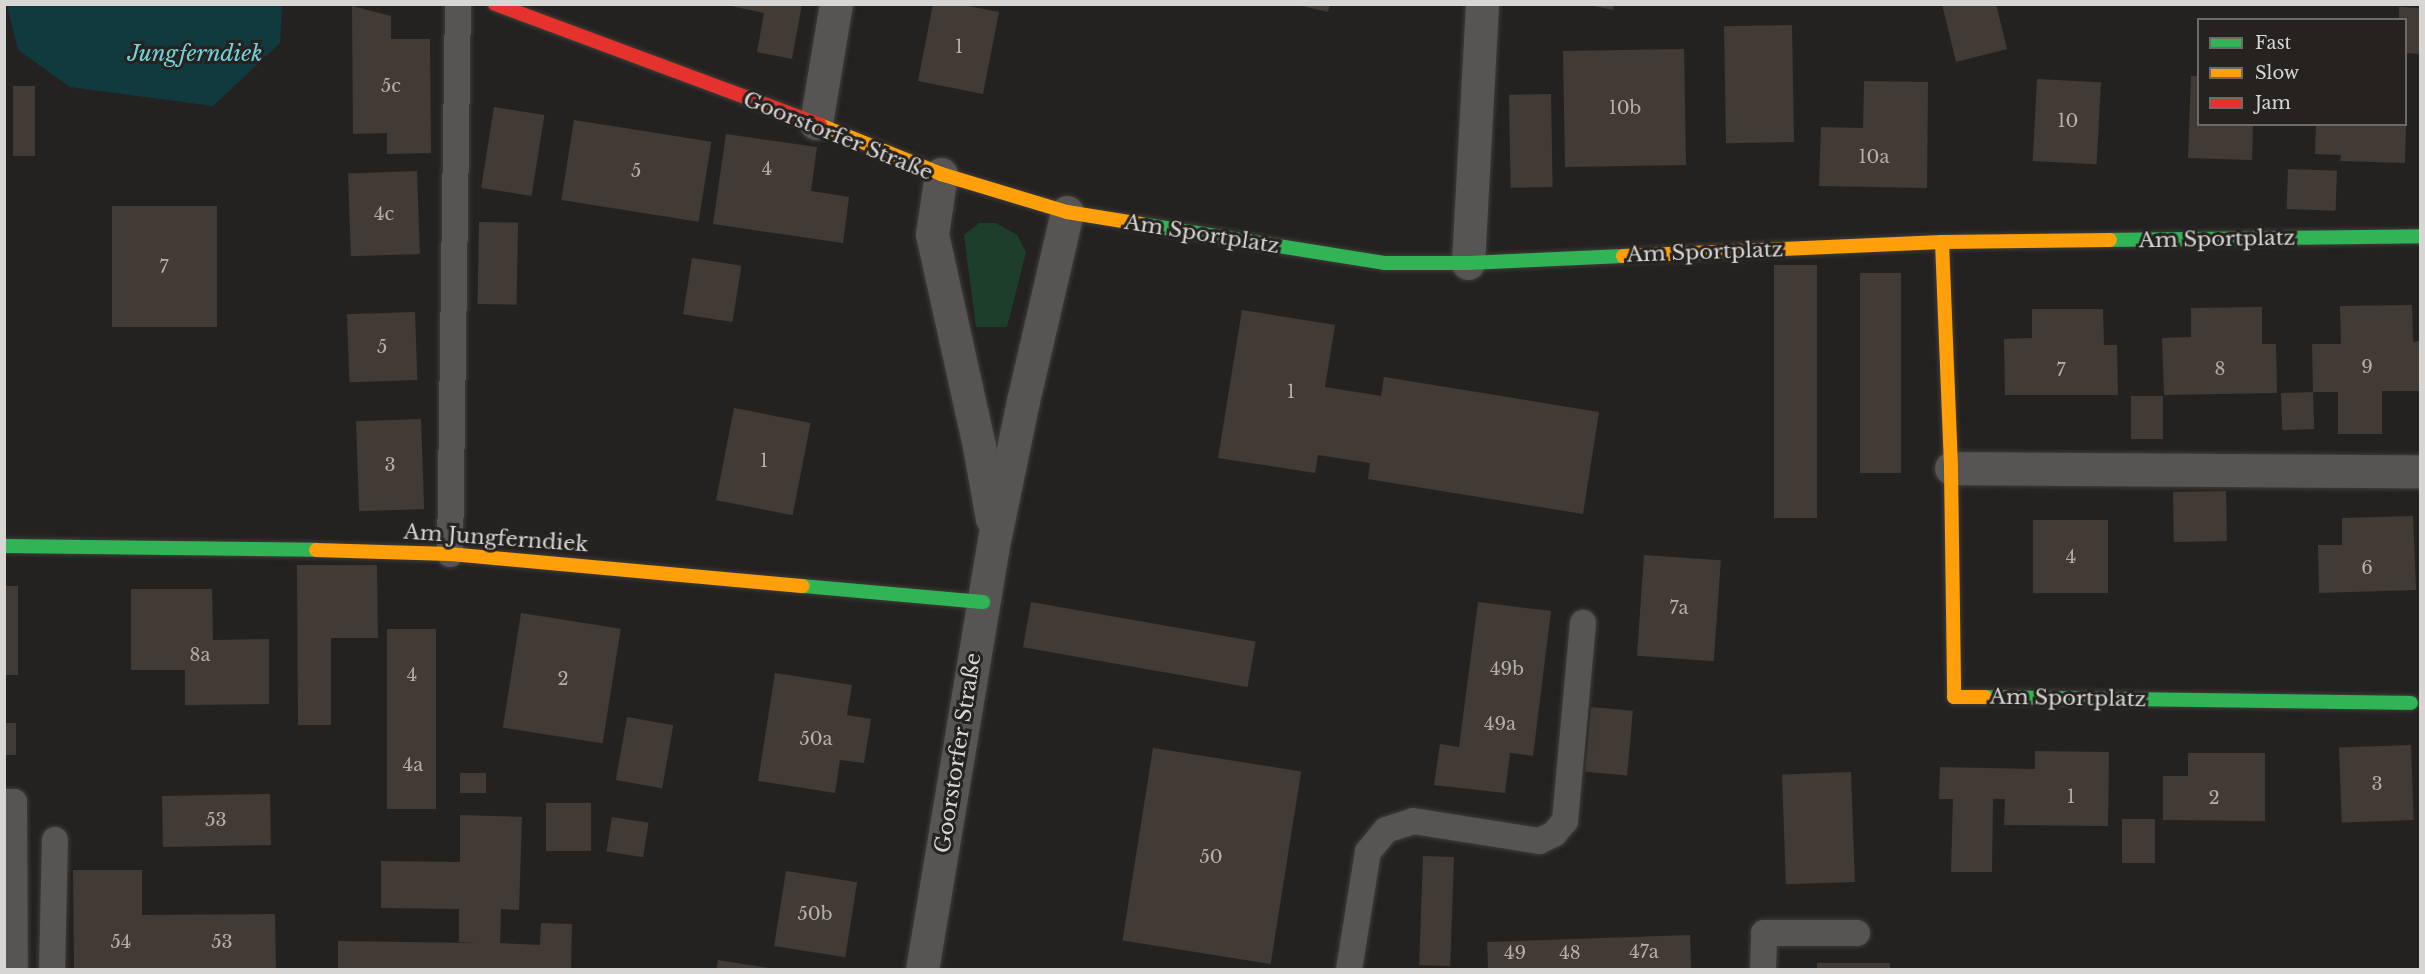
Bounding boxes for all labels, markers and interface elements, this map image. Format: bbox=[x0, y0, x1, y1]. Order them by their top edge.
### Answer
legend bbox=[2197, 18, 2407, 126]
text: Fast bbox=[2255, 32, 2291, 54]
house number: 1 bbox=[955, 36, 963, 58]
water label: Jungferndiek bbox=[128, 41, 262, 67]
text: Slow bbox=[2255, 62, 2299, 84]
house number: 5c bbox=[381, 75, 401, 97]
street label: Goorstorfer Straße bbox=[739, 86, 937, 186]
text: Jam bbox=[2255, 92, 2291, 114]
house number: 10b bbox=[1609, 97, 1641, 119]
house number: 10 bbox=[2058, 110, 2078, 132]
house number: 10a bbox=[1859, 146, 1889, 168]
house number: 4 bbox=[762, 158, 772, 180]
house number: 5 bbox=[631, 160, 641, 182]
house number: 4c bbox=[374, 203, 394, 225]
street label: Am Sportplatz bbox=[1123, 209, 1281, 259]
street label: Am Sportplatz bbox=[2139, 225, 2295, 253]
street label: Am Sportplatz bbox=[1626, 237, 1784, 267]
house number: 7 bbox=[159, 256, 169, 278]
house number: 5 bbox=[377, 336, 387, 358]
house number: 9 bbox=[2361, 356, 2373, 378]
house number: 8 bbox=[2215, 358, 2225, 380]
house number: 7 bbox=[2056, 359, 2066, 381]
house number: 1 bbox=[1287, 381, 1295, 403]
house number: 1 bbox=[760, 450, 768, 472]
house number: 3 bbox=[384, 454, 396, 476]
street label: Am Jungferndiek bbox=[403, 519, 589, 557]
house number: 4 bbox=[2066, 546, 2076, 568]
house number: 6 bbox=[2361, 557, 2373, 579]
house number: 7a bbox=[1669, 597, 1689, 619]
house number: 8a bbox=[190, 644, 210, 666]
street label: Goorstorfer Straße bbox=[930, 651, 986, 855]
house number: 49b bbox=[1490, 658, 1524, 680]
house number: 4 bbox=[407, 664, 417, 686]
house number: 2 bbox=[557, 668, 569, 690]
street label: Am Sportplatz bbox=[1990, 684, 2146, 712]
house number: 49a bbox=[1484, 713, 1516, 735]
house number: 50a bbox=[799, 728, 833, 750]
house number: 4a bbox=[403, 754, 423, 776]
house number: 3 bbox=[2371, 773, 2383, 795]
house number: 1 bbox=[2067, 786, 2075, 808]
house number: 2 bbox=[2208, 787, 2220, 809]
house number: 53 bbox=[205, 809, 227, 831]
house number: 50 bbox=[1199, 846, 1223, 868]
house number: 50b bbox=[798, 903, 832, 925]
house number: 54 bbox=[111, 931, 131, 953]
house number: 53 bbox=[211, 931, 233, 953]
house number: 47a bbox=[1629, 941, 1659, 963]
house number: 49 bbox=[1504, 942, 1526, 964]
house number: 48 bbox=[1559, 942, 1581, 964]

